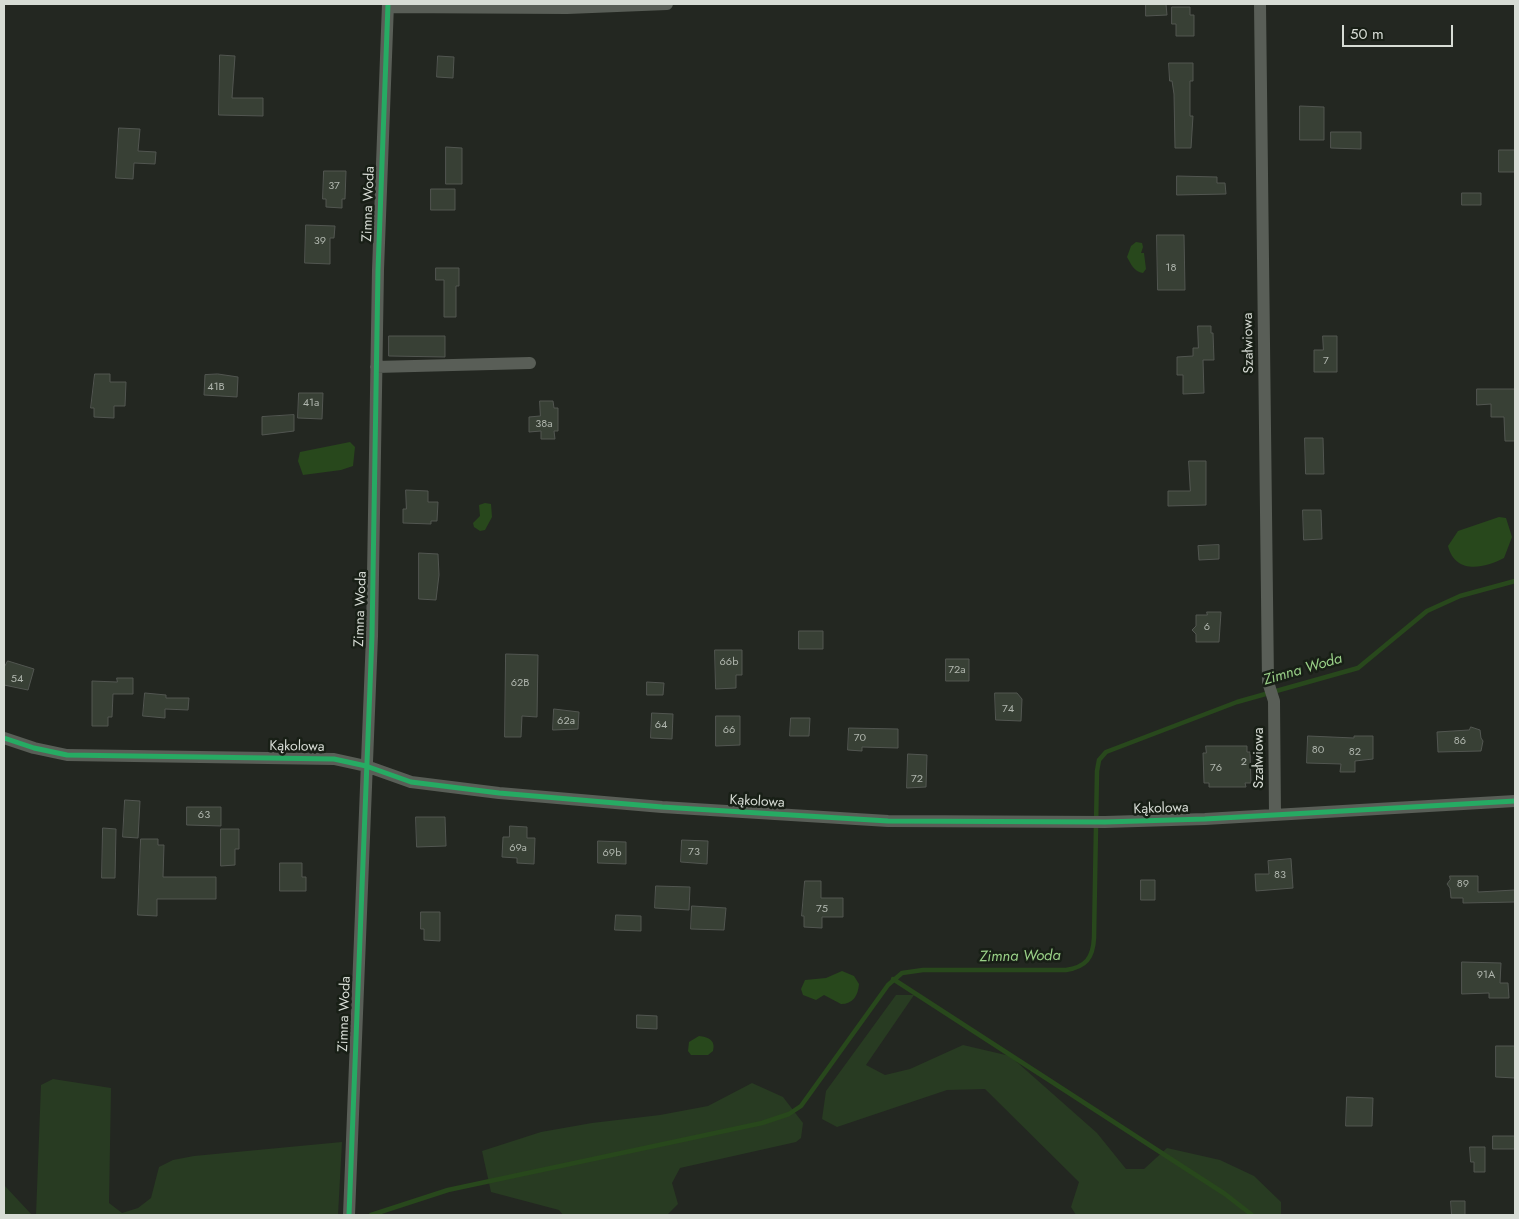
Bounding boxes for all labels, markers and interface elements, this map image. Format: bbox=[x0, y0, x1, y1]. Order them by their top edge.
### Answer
scale bar bbox=[1344, 15, 1455, 47]
text: 50 m bbox=[1350, 23, 1384, 45]
street label: Zimna Woda bbox=[359, 166, 379, 242]
house number: 37 bbox=[328, 179, 340, 193]
house number: 39 bbox=[314, 234, 326, 248]
house number: 18 bbox=[1166, 261, 1176, 275]
street label: Szałwiowa bbox=[1240, 312, 1258, 374]
house number: 7 bbox=[1323, 354, 1329, 368]
house number: 41B bbox=[207, 380, 225, 394]
house number: 41a bbox=[303, 396, 319, 410]
house number: 38a bbox=[535, 417, 553, 431]
street label: Zimna Woda bbox=[351, 571, 371, 647]
house number: 6 bbox=[1204, 620, 1210, 634]
water label: Zimna Woda bbox=[1261, 650, 1345, 690]
house number: 66b bbox=[720, 655, 738, 669]
house number: 72a bbox=[948, 663, 966, 677]
house number: 54 bbox=[11, 672, 23, 686]
house number: 62B bbox=[511, 676, 529, 690]
house number: 74 bbox=[1002, 702, 1014, 716]
house number: 62a bbox=[557, 714, 575, 728]
house number: 64 bbox=[655, 718, 667, 732]
house number: 66 bbox=[723, 723, 735, 737]
street label: Szałwiowa bbox=[1252, 728, 1268, 788]
house number: 70 bbox=[854, 731, 866, 745]
house number: 86 bbox=[1454, 734, 1466, 748]
street label: Kąkolowa bbox=[269, 738, 325, 756]
house number: 80 bbox=[1312, 743, 1324, 757]
house number: 82 bbox=[1349, 745, 1361, 759]
house number: 2 bbox=[1241, 755, 1247, 769]
house number: 76 bbox=[1210, 761, 1222, 775]
house number: 72 bbox=[911, 772, 923, 786]
street label: Kąkolowa bbox=[729, 792, 785, 812]
street label: Kąkolowa bbox=[1133, 800, 1189, 818]
house number: 63 bbox=[198, 808, 210, 822]
house number: 69a bbox=[509, 841, 527, 855]
house number: 73 bbox=[688, 845, 700, 859]
house number: 69b bbox=[603, 846, 621, 860]
house number: 83 bbox=[1274, 868, 1286, 882]
house number: 89 bbox=[1457, 877, 1469, 891]
house number: 75 bbox=[816, 902, 828, 916]
water label: Zimna Woda bbox=[979, 947, 1061, 967]
house number: 91A bbox=[1477, 968, 1495, 982]
street label: Zimna Woda bbox=[335, 976, 355, 1052]

